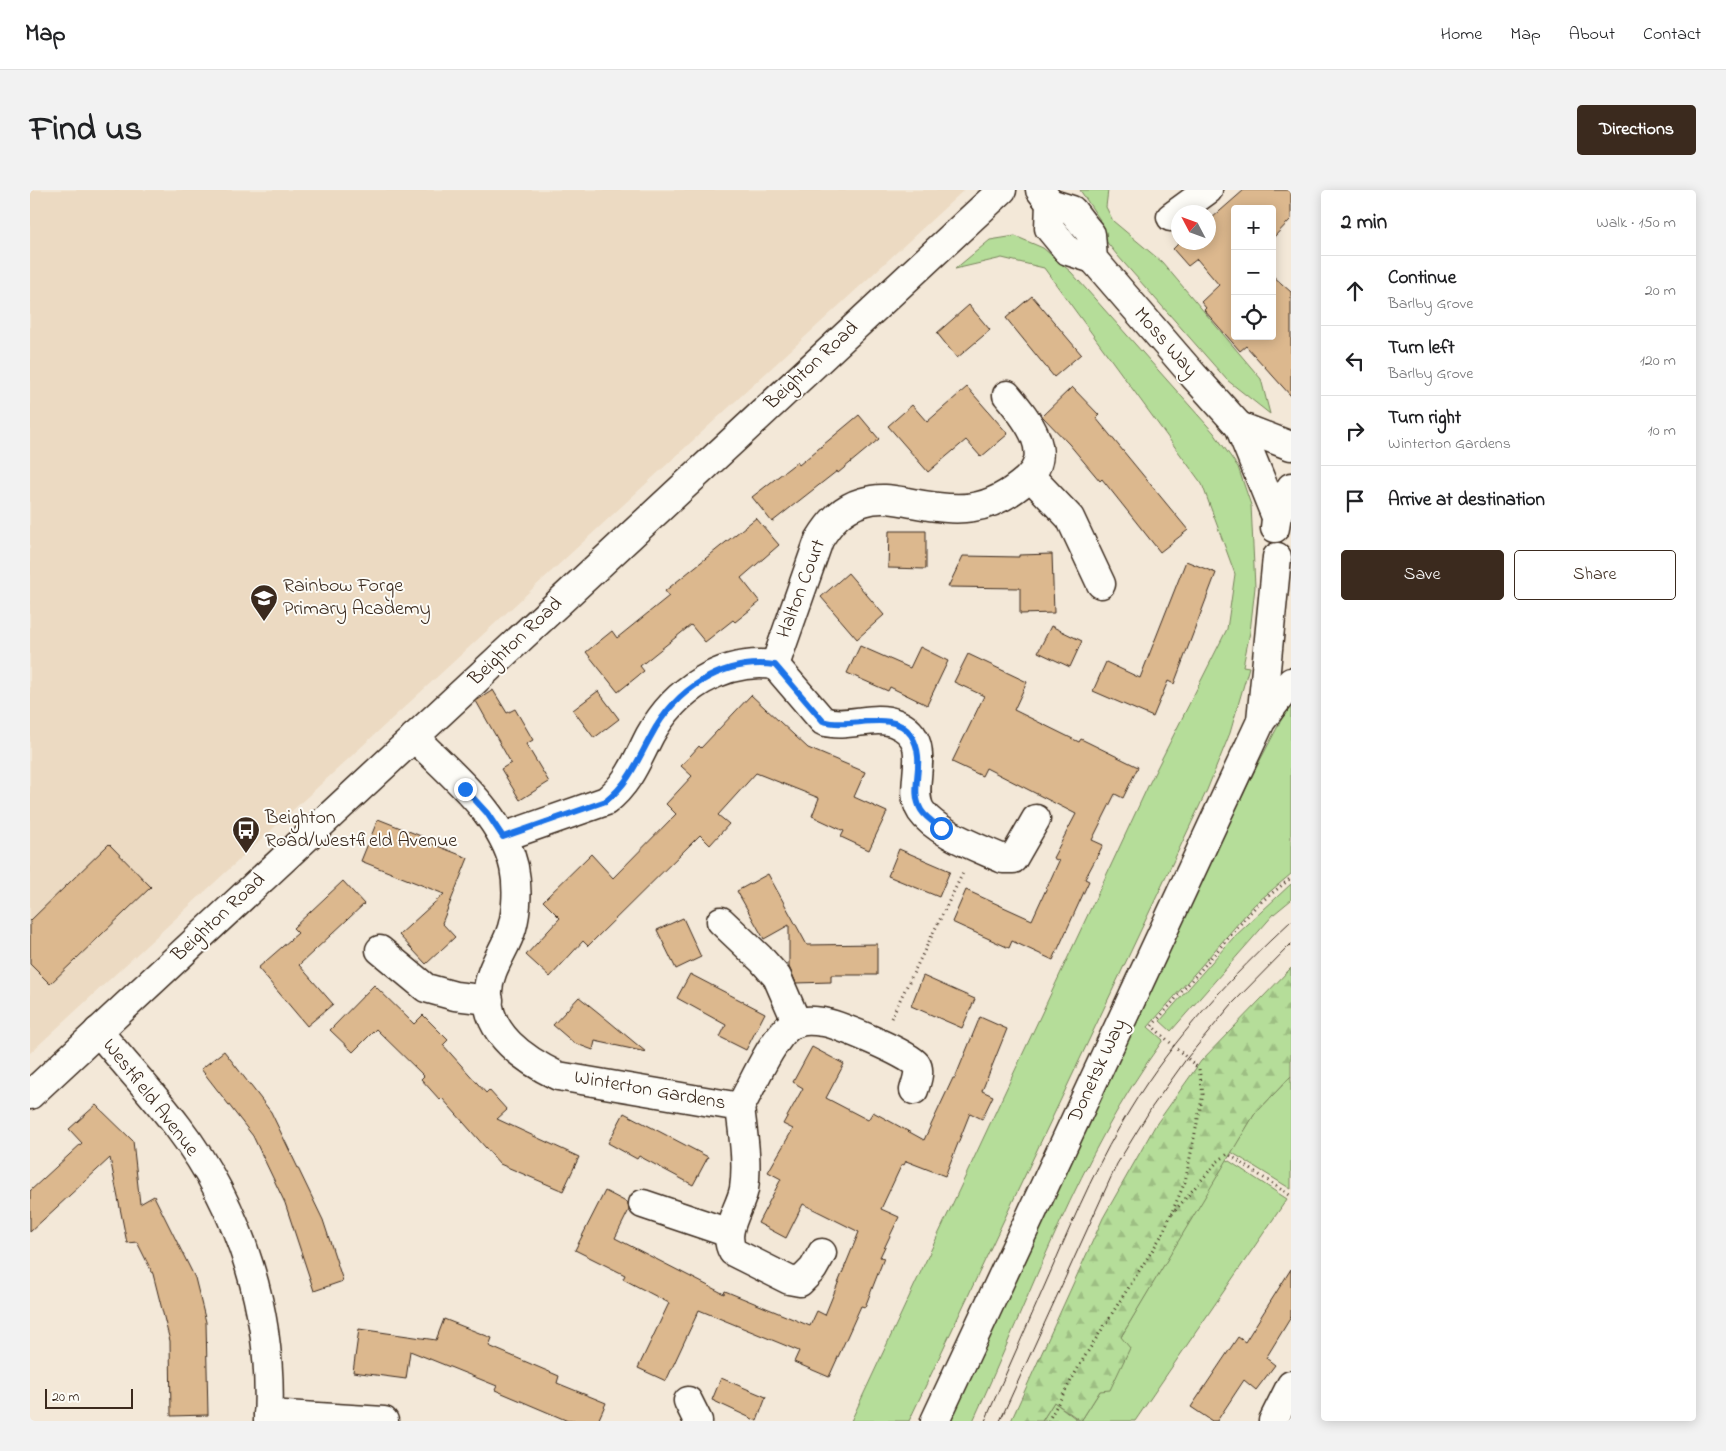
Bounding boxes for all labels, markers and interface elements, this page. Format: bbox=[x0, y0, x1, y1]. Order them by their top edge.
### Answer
text: Map bbox=[25, 17, 66, 52]
text: Home bbox=[1441, 22, 1482, 48]
text: Map bbox=[1510, 22, 1541, 48]
text: About bbox=[1569, 22, 1615, 48]
text: Contact bbox=[1643, 22, 1701, 48]
text: Find us bbox=[30, 105, 142, 156]
button: Directions bbox=[1577, 105, 1696, 155]
north arrow bbox=[1171, 205, 1216, 250]
map controls bbox=[1231, 205, 1276, 340]
button: + bbox=[1231, 205, 1276, 250]
text: 2 min bbox=[1341, 208, 1387, 238]
text: Walk · 150 m bbox=[1596, 211, 1676, 235]
button: − bbox=[1231, 250, 1276, 295]
text: Continue bbox=[1388, 265, 1456, 292]
icon: ahead bbox=[1341, 277, 1369, 305]
text: 20 m bbox=[1645, 279, 1676, 303]
text: Barlby Grove bbox=[1388, 292, 1474, 316]
button: locate bbox=[1231, 295, 1276, 340]
street label: Moss Way bbox=[1126, 301, 1204, 385]
street label: Beighton Road bbox=[758, 315, 866, 419]
text: Turn left bbox=[1388, 335, 1455, 362]
icon: left bbox=[1341, 347, 1369, 375]
text: 120 m bbox=[1640, 349, 1676, 373]
text: Barlby Grove bbox=[1388, 362, 1474, 386]
text: Turn right bbox=[1388, 405, 1461, 432]
icon: right bbox=[1341, 417, 1369, 445]
text: 10 m bbox=[1648, 419, 1676, 443]
text: Winterton Gardens bbox=[1388, 432, 1511, 456]
icon: arrive bbox=[1341, 487, 1369, 515]
text: Arrive at destination bbox=[1388, 487, 1545, 514]
street label: Halton Court bbox=[770, 535, 834, 642]
button: Save bbox=[1341, 550, 1504, 600]
button: Share bbox=[1514, 550, 1676, 600]
place label: Rainbow Forge Primary Academy bbox=[283, 572, 431, 624]
school or university icon: Rainbow Forge Primary Academy bbox=[249, 583, 279, 622]
street label: Beighton Road bbox=[462, 591, 570, 695]
route end bbox=[454, 778, 477, 801]
place label: Beighton Road/Westfield Avenue bbox=[264, 804, 457, 856]
bus stop icon: Beighton Road/Westfield Avenue bbox=[231, 815, 261, 854]
route start bbox=[930, 817, 953, 840]
street label: Beighton Road bbox=[165, 867, 273, 971]
street label: Donetsk Way bbox=[1061, 1014, 1135, 1129]
street label: Westfield Avenue bbox=[95, 1033, 205, 1163]
street label: Winterton Gardens bbox=[572, 1063, 728, 1119]
scale bar bbox=[45, 1386, 132, 1409]
text: 20 m bbox=[52, 1387, 79, 1408]

